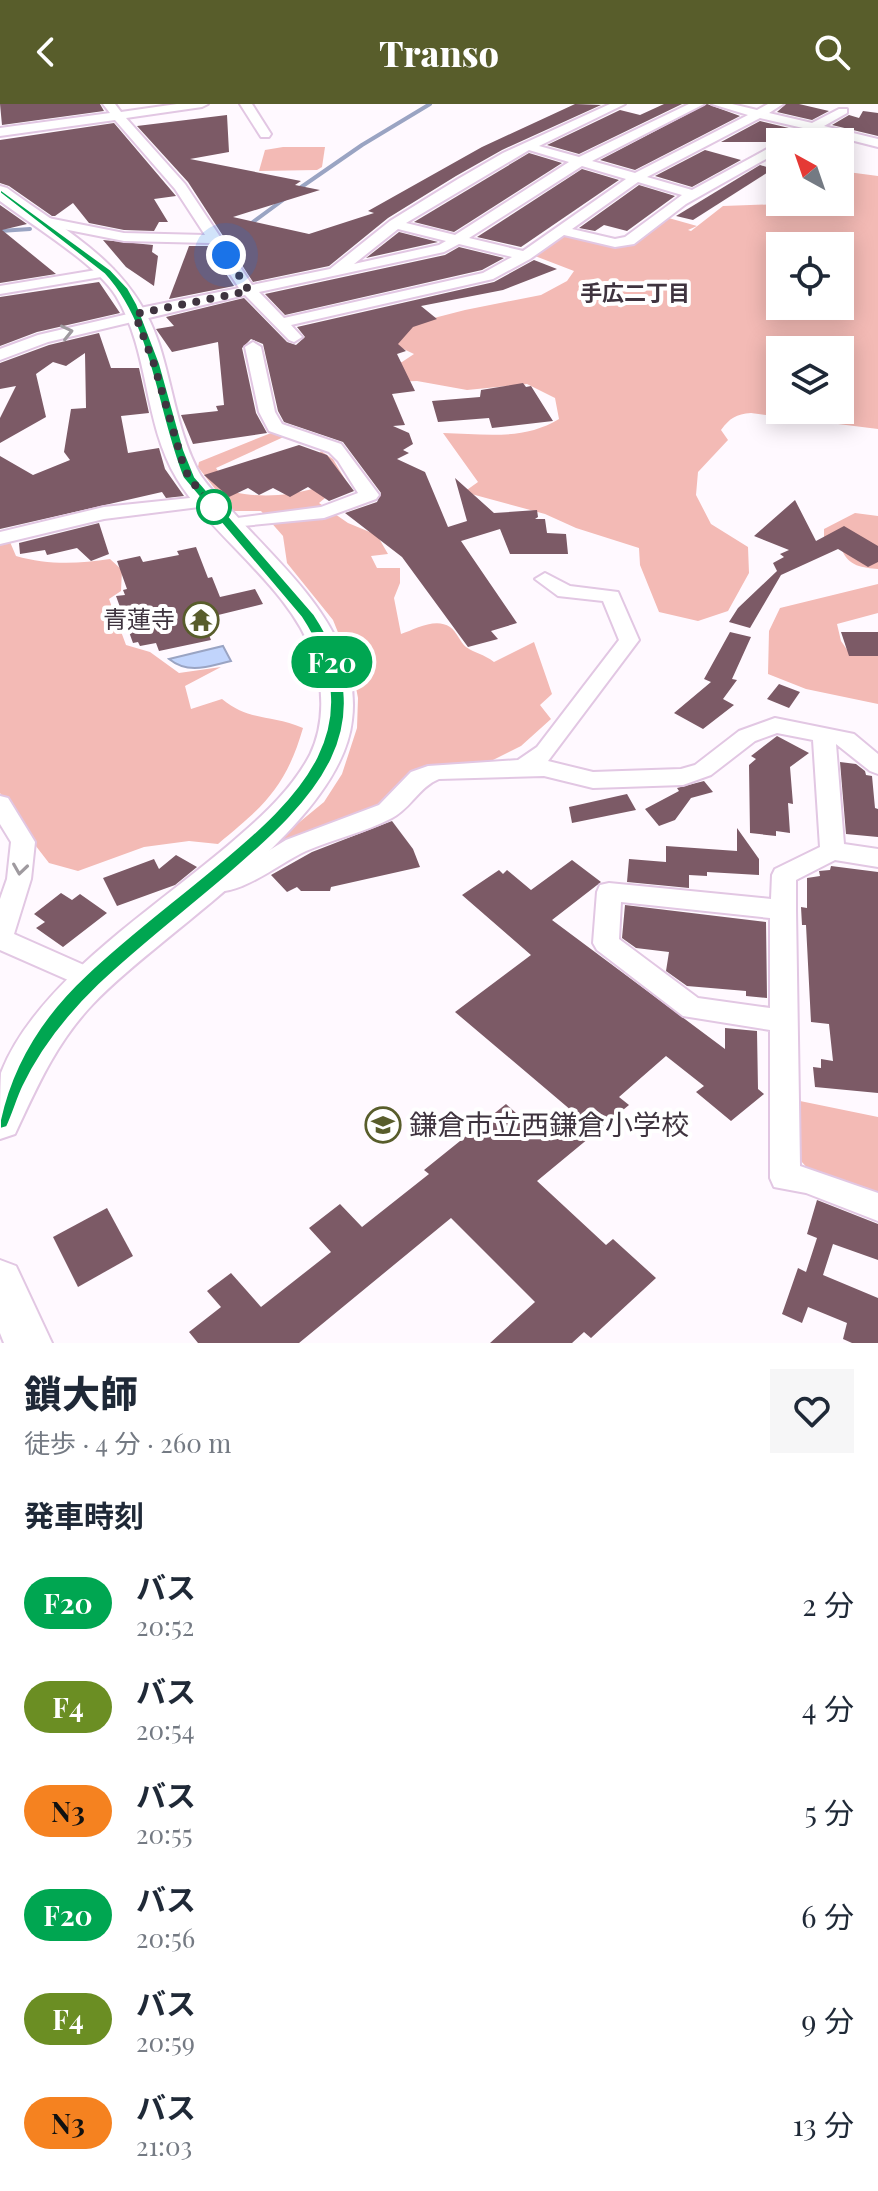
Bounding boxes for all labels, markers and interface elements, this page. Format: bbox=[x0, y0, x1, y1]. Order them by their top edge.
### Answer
text: Transo bbox=[379, 28, 499, 76]
icon: back bbox=[24, 30, 68, 74]
icon: search bbox=[810, 30, 854, 74]
north arrow bbox=[766, 128, 854, 216]
map controls bbox=[766, 128, 854, 424]
button: locate bbox=[766, 232, 854, 320]
your location bbox=[206, 235, 246, 275]
district label: 手広二丁目 bbox=[580, 277, 690, 307]
one-way arrow bbox=[59, 325, 73, 342]
button: layers bbox=[766, 336, 854, 424]
unlabelled marker bbox=[197, 490, 231, 524]
temple icon: 青蓮寺 bbox=[182, 601, 220, 639]
place label: 青蓮寺 bbox=[103, 602, 175, 634]
line badge: F20 bbox=[286, 636, 378, 688]
text: F20 bbox=[307, 643, 357, 680]
one-way arrow bbox=[12, 862, 29, 875]
place label: 鎌倉市立西鎌倉小学校 bbox=[409, 1105, 689, 1142]
school or university icon: 鎌倉市立西鎌倉小学校 bbox=[364, 1106, 402, 1144]
text: 鎖大師 bbox=[24, 1367, 138, 1418]
button: heart bbox=[770, 1369, 854, 1453]
text: 徒歩 · 4 分 · 260 m bbox=[24, 1425, 231, 1460]
text: 発車時刻 bbox=[24, 1495, 144, 1535]
text: バス bbox=[136, 1567, 196, 1607]
text: F20 bbox=[43, 1584, 93, 1621]
text: 2 分 bbox=[802, 1584, 854, 1624]
text: 20:52 bbox=[136, 1608, 194, 1643]
text: バス bbox=[136, 1671, 196, 1711]
text: F4 bbox=[52, 1688, 84, 1725]
text: 4 分 bbox=[802, 1688, 854, 1728]
text: 20:54 bbox=[136, 1712, 195, 1747]
text: バス bbox=[136, 1775, 196, 1815]
text: N3 bbox=[51, 1792, 85, 1829]
text: 5 分 bbox=[805, 1792, 854, 1832]
text: 20:55 bbox=[136, 1816, 193, 1851]
text: バス bbox=[136, 1879, 196, 1919]
text: F20 bbox=[43, 1896, 93, 1933]
text: 6 分 bbox=[801, 1896, 854, 1936]
text: 20:56 bbox=[136, 1920, 195, 1955]
text: バス bbox=[136, 1983, 196, 2023]
text: F4 bbox=[52, 2000, 84, 2037]
text: 9 分 bbox=[801, 2000, 854, 2040]
text: 20:59 bbox=[136, 2024, 195, 2059]
text: バス bbox=[136, 2087, 196, 2127]
text: N3 bbox=[51, 2104, 85, 2141]
text: 13 分 bbox=[792, 2104, 854, 2144]
text: 21:03 bbox=[136, 2128, 192, 2163]

